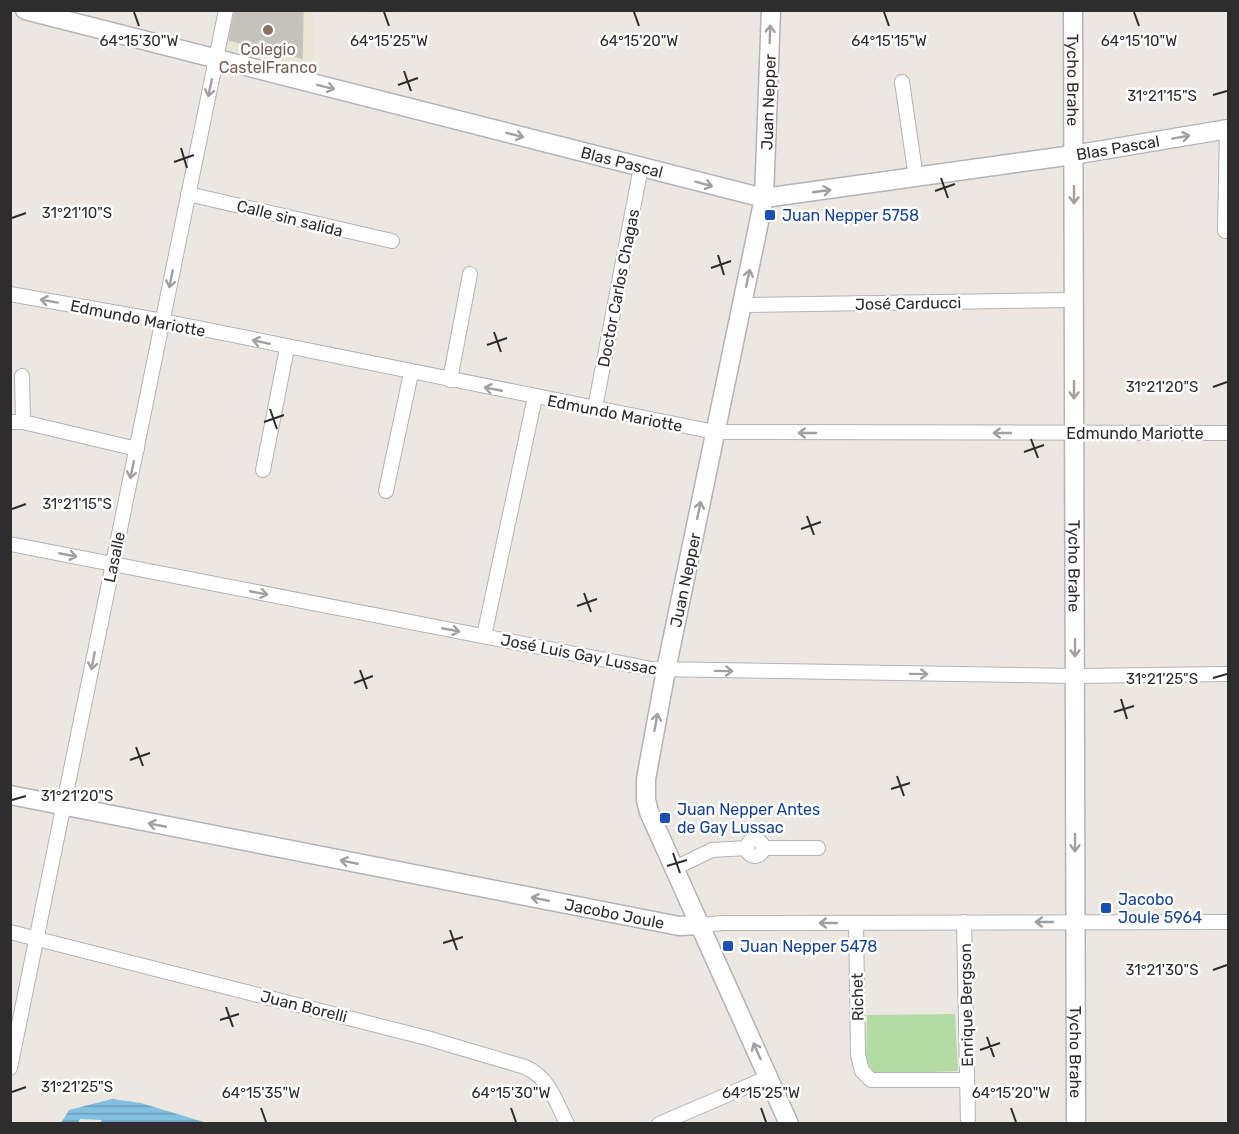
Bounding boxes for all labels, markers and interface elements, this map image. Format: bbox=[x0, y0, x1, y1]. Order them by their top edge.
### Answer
marker: Colegio CastelFranco bbox=[261, 23, 275, 37]
one-way arrow bbox=[765, 25, 776, 45]
text: 64°15'30"W bbox=[100, 32, 178, 50]
text: 64°15'25"W bbox=[350, 32, 428, 50]
text: 64°15'20"W bbox=[600, 32, 678, 50]
text: 64°15'15"W bbox=[851, 32, 927, 50]
text: 64°15'10"W bbox=[1101, 32, 1177, 50]
street label: Tycho Brahe bbox=[1063, 34, 1082, 126]
place label: Colegio CastelFranco bbox=[219, 40, 317, 77]
street label: Juan Nepper bbox=[757, 54, 780, 150]
one-way arrow bbox=[204, 78, 215, 98]
one-way arrow bbox=[316, 82, 335, 94]
text: 31°21'15"S bbox=[1127, 87, 1197, 105]
one-way arrow bbox=[505, 130, 524, 142]
one-way arrow bbox=[1171, 131, 1191, 142]
street label: Blas Pascal bbox=[1075, 132, 1161, 164]
street label: Blas Pascal bbox=[579, 143, 665, 182]
one-way arrow bbox=[694, 178, 713, 190]
one-way arrow bbox=[1068, 184, 1080, 204]
one-way arrow bbox=[812, 186, 832, 197]
street label: Calle sin salida bbox=[235, 196, 345, 241]
text: 31°21'10"S bbox=[42, 204, 112, 222]
place label: Juan Nepper 5758 bbox=[782, 206, 919, 225]
street label: Doctor Carlos Chagas bbox=[594, 207, 643, 369]
marker: Juan Nepper 5758 bbox=[763, 208, 777, 222]
one-way arrow bbox=[165, 269, 176, 289]
one-way arrow bbox=[743, 269, 754, 288]
street label: José Carducci bbox=[855, 293, 961, 314]
one-way arrow bbox=[39, 295, 59, 306]
street label: Edmundo Mariotte bbox=[69, 296, 207, 341]
one-way arrow bbox=[252, 336, 271, 347]
text: 31°21'20"S bbox=[1126, 378, 1198, 396]
one-way arrow bbox=[1068, 379, 1080, 399]
one-way arrow bbox=[484, 383, 503, 394]
street label: Edmundo Mariotte bbox=[546, 391, 684, 436]
street label: Edmundo Mariotte bbox=[1066, 424, 1204, 443]
one-way arrow bbox=[798, 427, 818, 439]
one-way arrow bbox=[993, 427, 1013, 439]
one-way arrow bbox=[126, 460, 137, 480]
text: 31°21'15"S bbox=[42, 495, 112, 513]
one-way arrow bbox=[694, 501, 705, 520]
street label: Tycho Brahe bbox=[1064, 520, 1084, 612]
street label: Lasalle bbox=[100, 530, 129, 584]
street label: Juan Nepper bbox=[666, 531, 705, 629]
one-way arrow bbox=[58, 550, 77, 561]
one-way arrow bbox=[249, 588, 269, 599]
one-way arrow bbox=[440, 625, 460, 636]
street label: José Luis Gay Lussac bbox=[499, 630, 659, 679]
one-way arrow bbox=[1069, 637, 1081, 657]
one-way arrow bbox=[87, 651, 98, 671]
one-way arrow bbox=[714, 665, 734, 677]
one-way arrow bbox=[909, 668, 929, 679]
text: 31°21'25"S bbox=[1126, 670, 1198, 688]
one-way arrow bbox=[651, 713, 662, 732]
text: 31°21'20"S bbox=[41, 787, 113, 805]
place label: Juan Nepper Antes de Gay Lussac bbox=[677, 800, 820, 837]
marker: Juan Nepper Antes de Gay Lussac bbox=[658, 811, 672, 825]
one-way arrow bbox=[148, 819, 167, 830]
one-way arrow bbox=[1069, 832, 1081, 852]
one-way arrow bbox=[339, 856, 359, 867]
place label: Jacobo Joule 5964 bbox=[1118, 890, 1202, 927]
one-way arrow bbox=[531, 893, 550, 904]
street label: Jacobo Joule bbox=[563, 895, 666, 933]
marker: Jacobo Joule 5964 bbox=[1099, 901, 1113, 915]
one-way arrow bbox=[1035, 916, 1055, 928]
one-way arrow bbox=[819, 917, 839, 929]
place label: Juan Nepper 5478 bbox=[740, 937, 877, 956]
marker: Juan Nepper 5478 bbox=[721, 939, 735, 953]
street label: Enrique Bergson bbox=[956, 943, 977, 1067]
text: 31°21'30"S bbox=[1126, 961, 1198, 979]
street label: Richet bbox=[848, 973, 867, 1021]
street label: Juan Borelli bbox=[259, 987, 349, 1026]
street label: Tycho Brahe bbox=[1066, 1006, 1085, 1098]
one-way arrow bbox=[751, 1042, 762, 1061]
text: 31°21'25"S bbox=[41, 1078, 113, 1096]
text: 64°15'35"W bbox=[222, 1084, 300, 1102]
text: 64°15'30"W bbox=[472, 1084, 550, 1102]
text: 64°15'25"W bbox=[722, 1084, 800, 1102]
text: 64°15'20"W bbox=[972, 1084, 1050, 1102]

